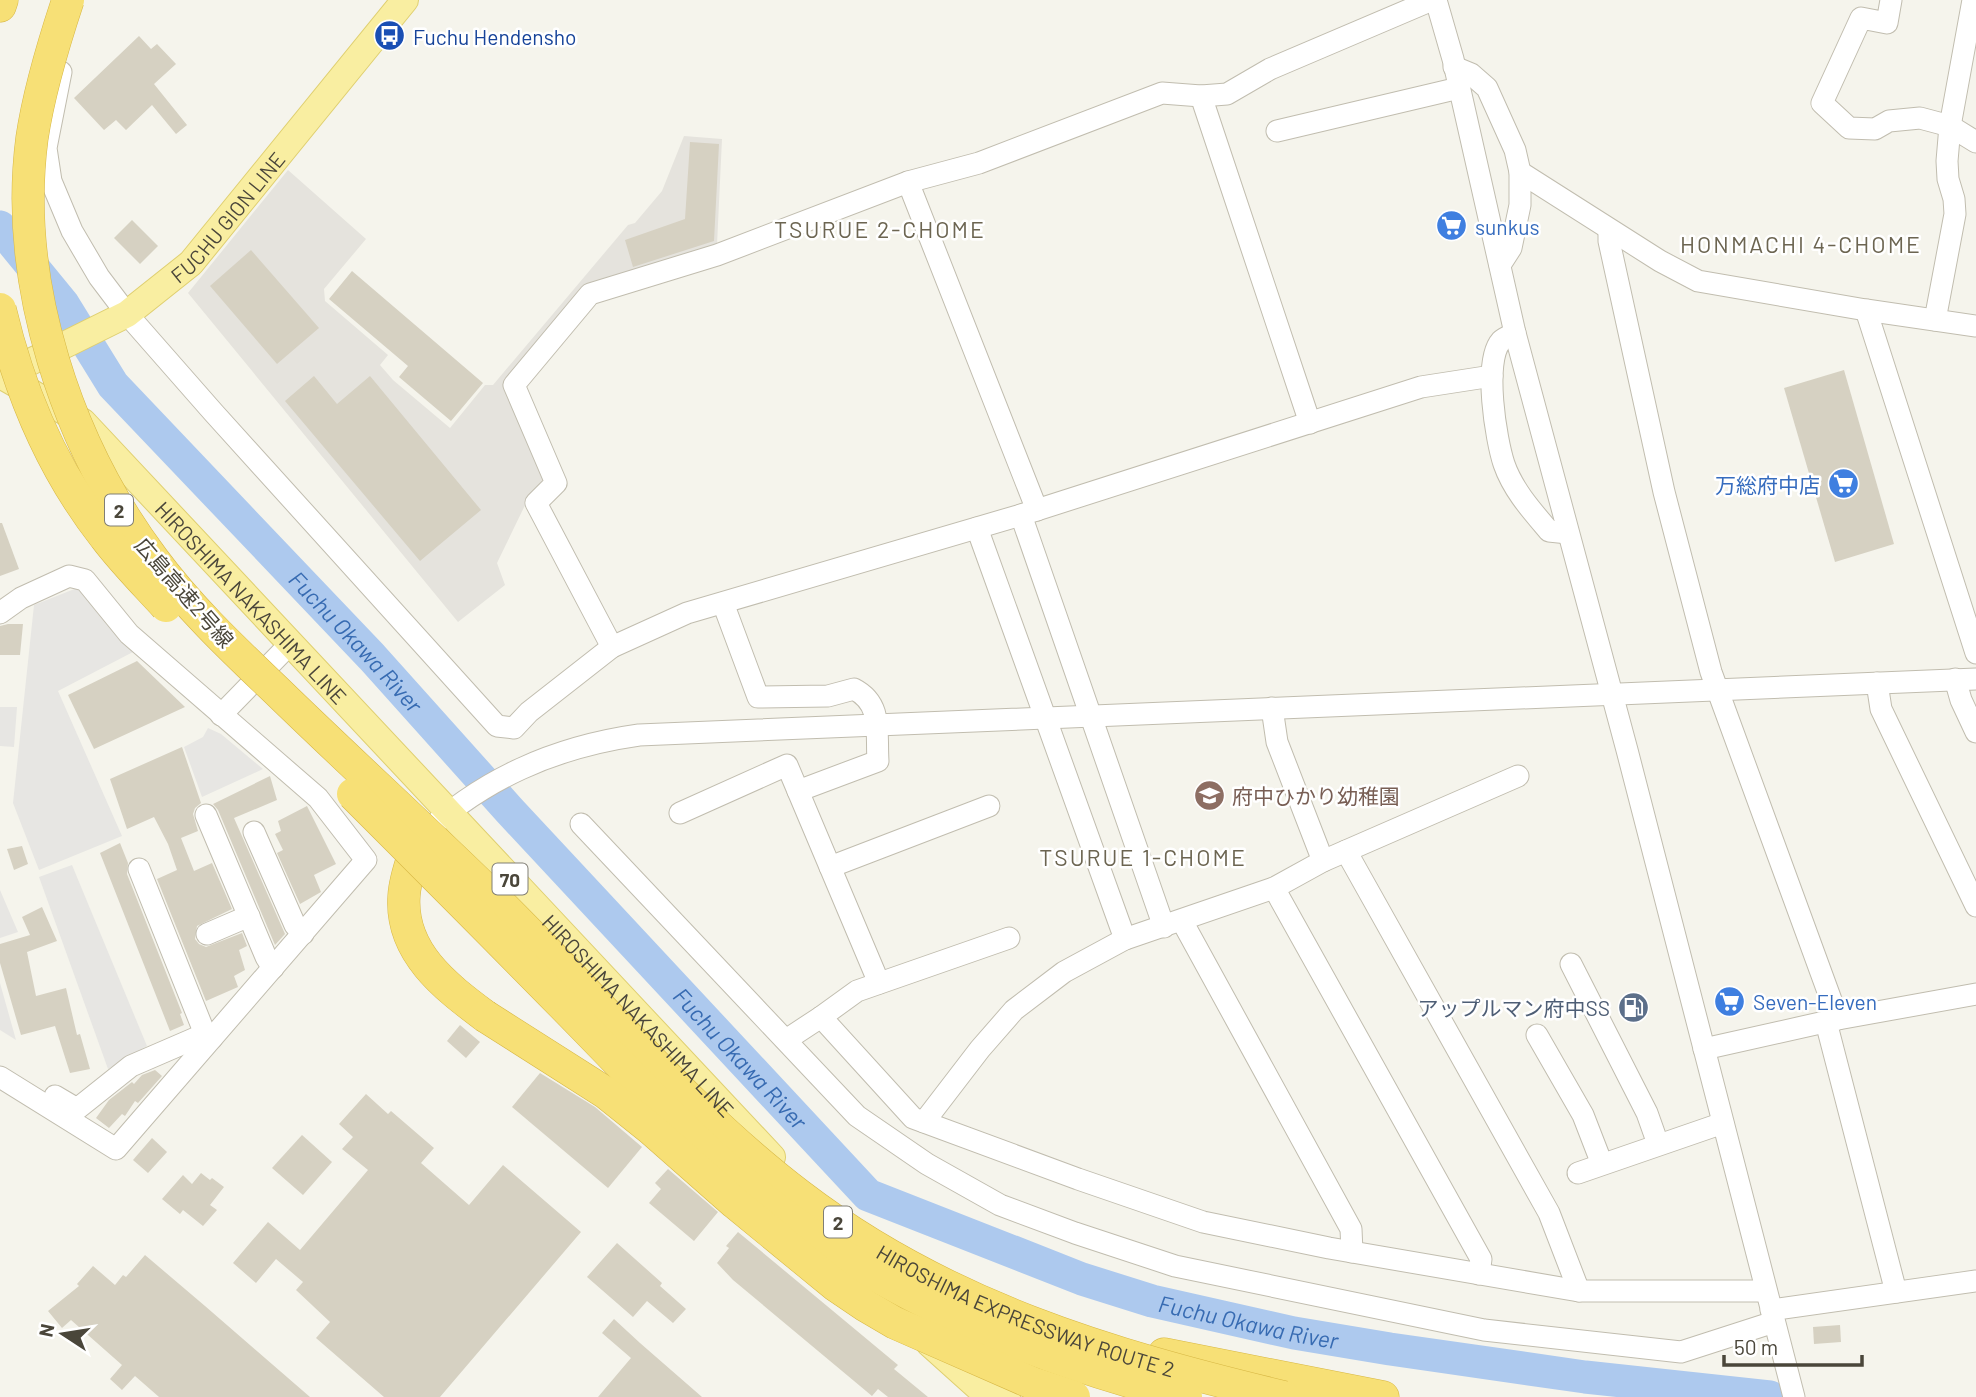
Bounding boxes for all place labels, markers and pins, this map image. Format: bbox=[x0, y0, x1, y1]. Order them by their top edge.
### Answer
bus stop icon: Fuchu Hendensho bbox=[373, 19, 407, 53]
place label: Fuchu Hendensho bbox=[413, 24, 576, 49]
supermarket icon: sunkus bbox=[1435, 209, 1469, 243]
place label: sunkus bbox=[1475, 214, 1540, 239]
supermarket icon: 万総府中店 bbox=[1826, 467, 1860, 501]
place label: 万総府中店 bbox=[1715, 472, 1820, 497]
school or university icon: 府中ひかり幼稚園 bbox=[1192, 778, 1226, 812]
place label: 府中ひかり幼稚園 bbox=[1232, 783, 1400, 808]
supermarket icon: Seven-Eleven bbox=[1713, 984, 1747, 1018]
place label: Seven-Eleven bbox=[1753, 989, 1877, 1014]
fuel station icon: アップルマン府中SS bbox=[1616, 990, 1650, 1024]
place label: アップルマン府中SS bbox=[1417, 995, 1610, 1020]

